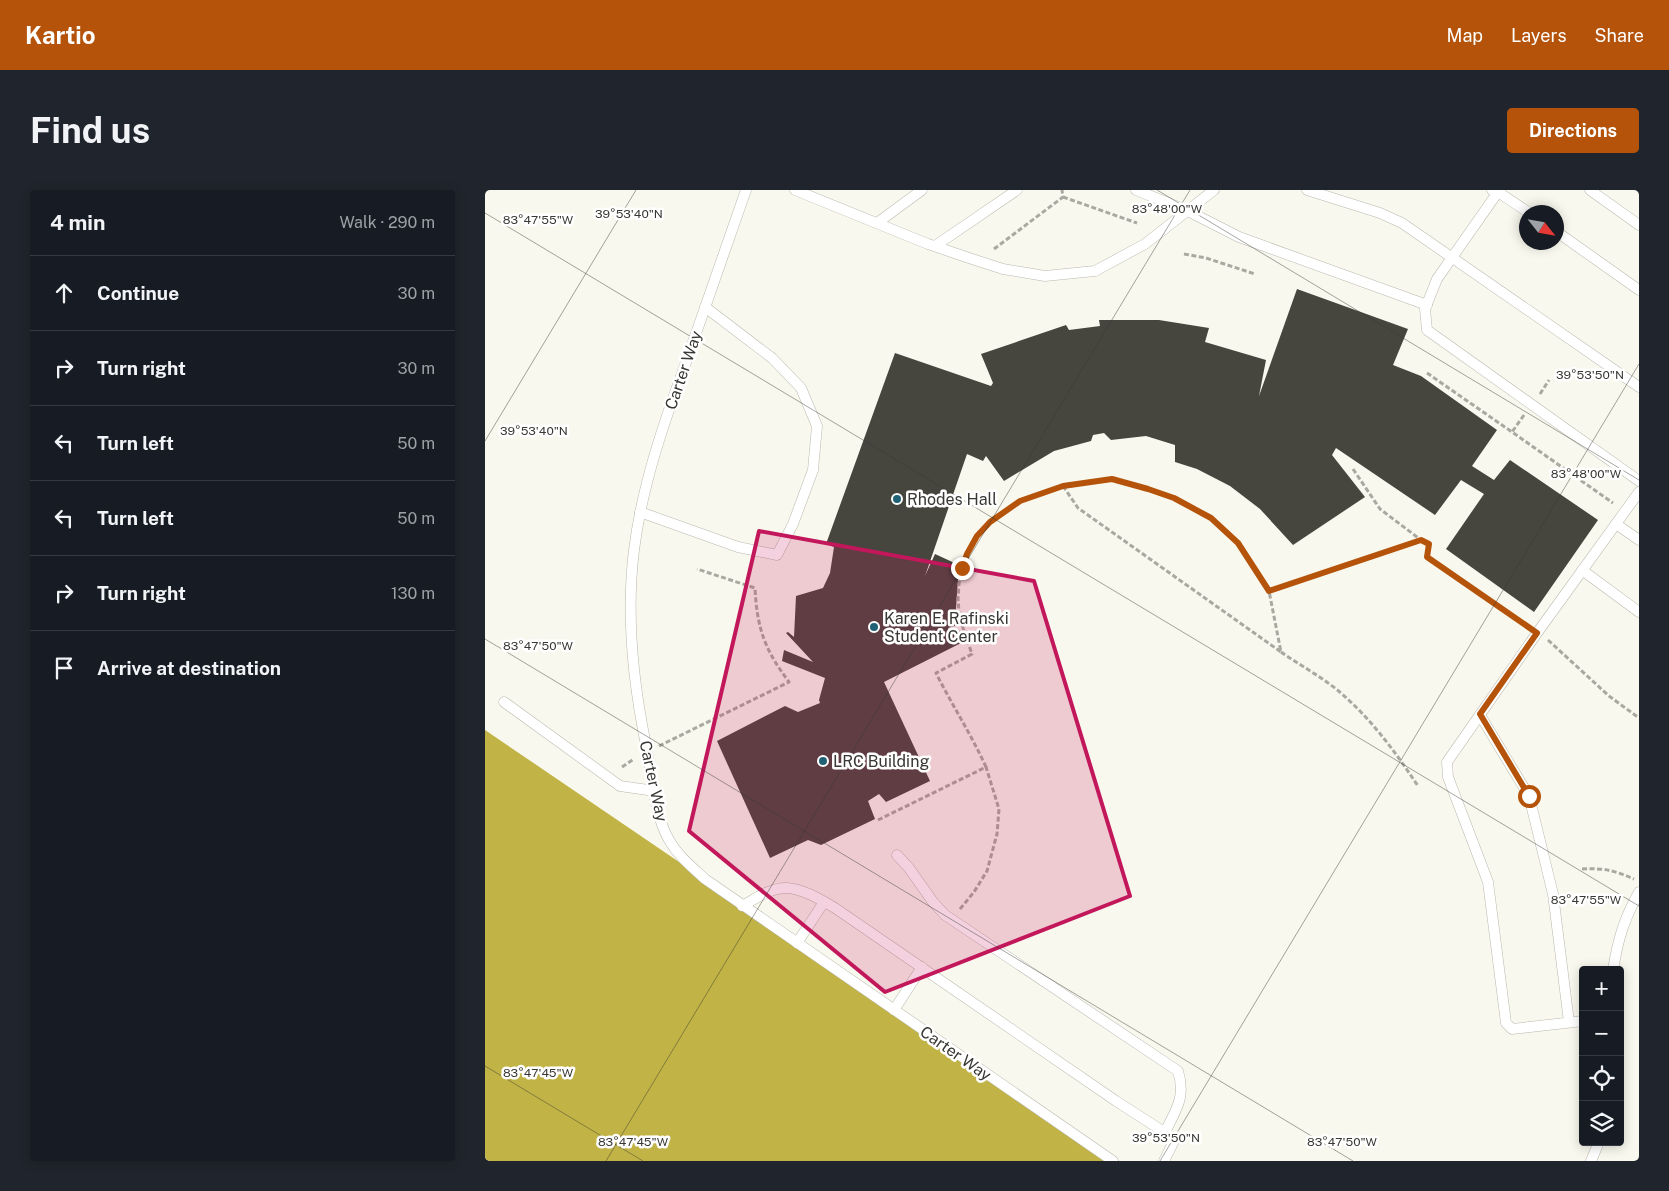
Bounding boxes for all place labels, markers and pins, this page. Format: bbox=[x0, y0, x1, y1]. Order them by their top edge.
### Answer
place label: Rhodes Hall bbox=[907, 490, 997, 509]
marker: Rhodes Hall bbox=[891, 493, 903, 505]
place label: Karen E. Rafinski Student Center bbox=[884, 609, 1009, 646]
marker: Karen E. Rafinski Student Center bbox=[868, 621, 880, 633]
place label: LRC Building bbox=[833, 752, 929, 771]
marker: LRC Building bbox=[817, 755, 829, 767]

